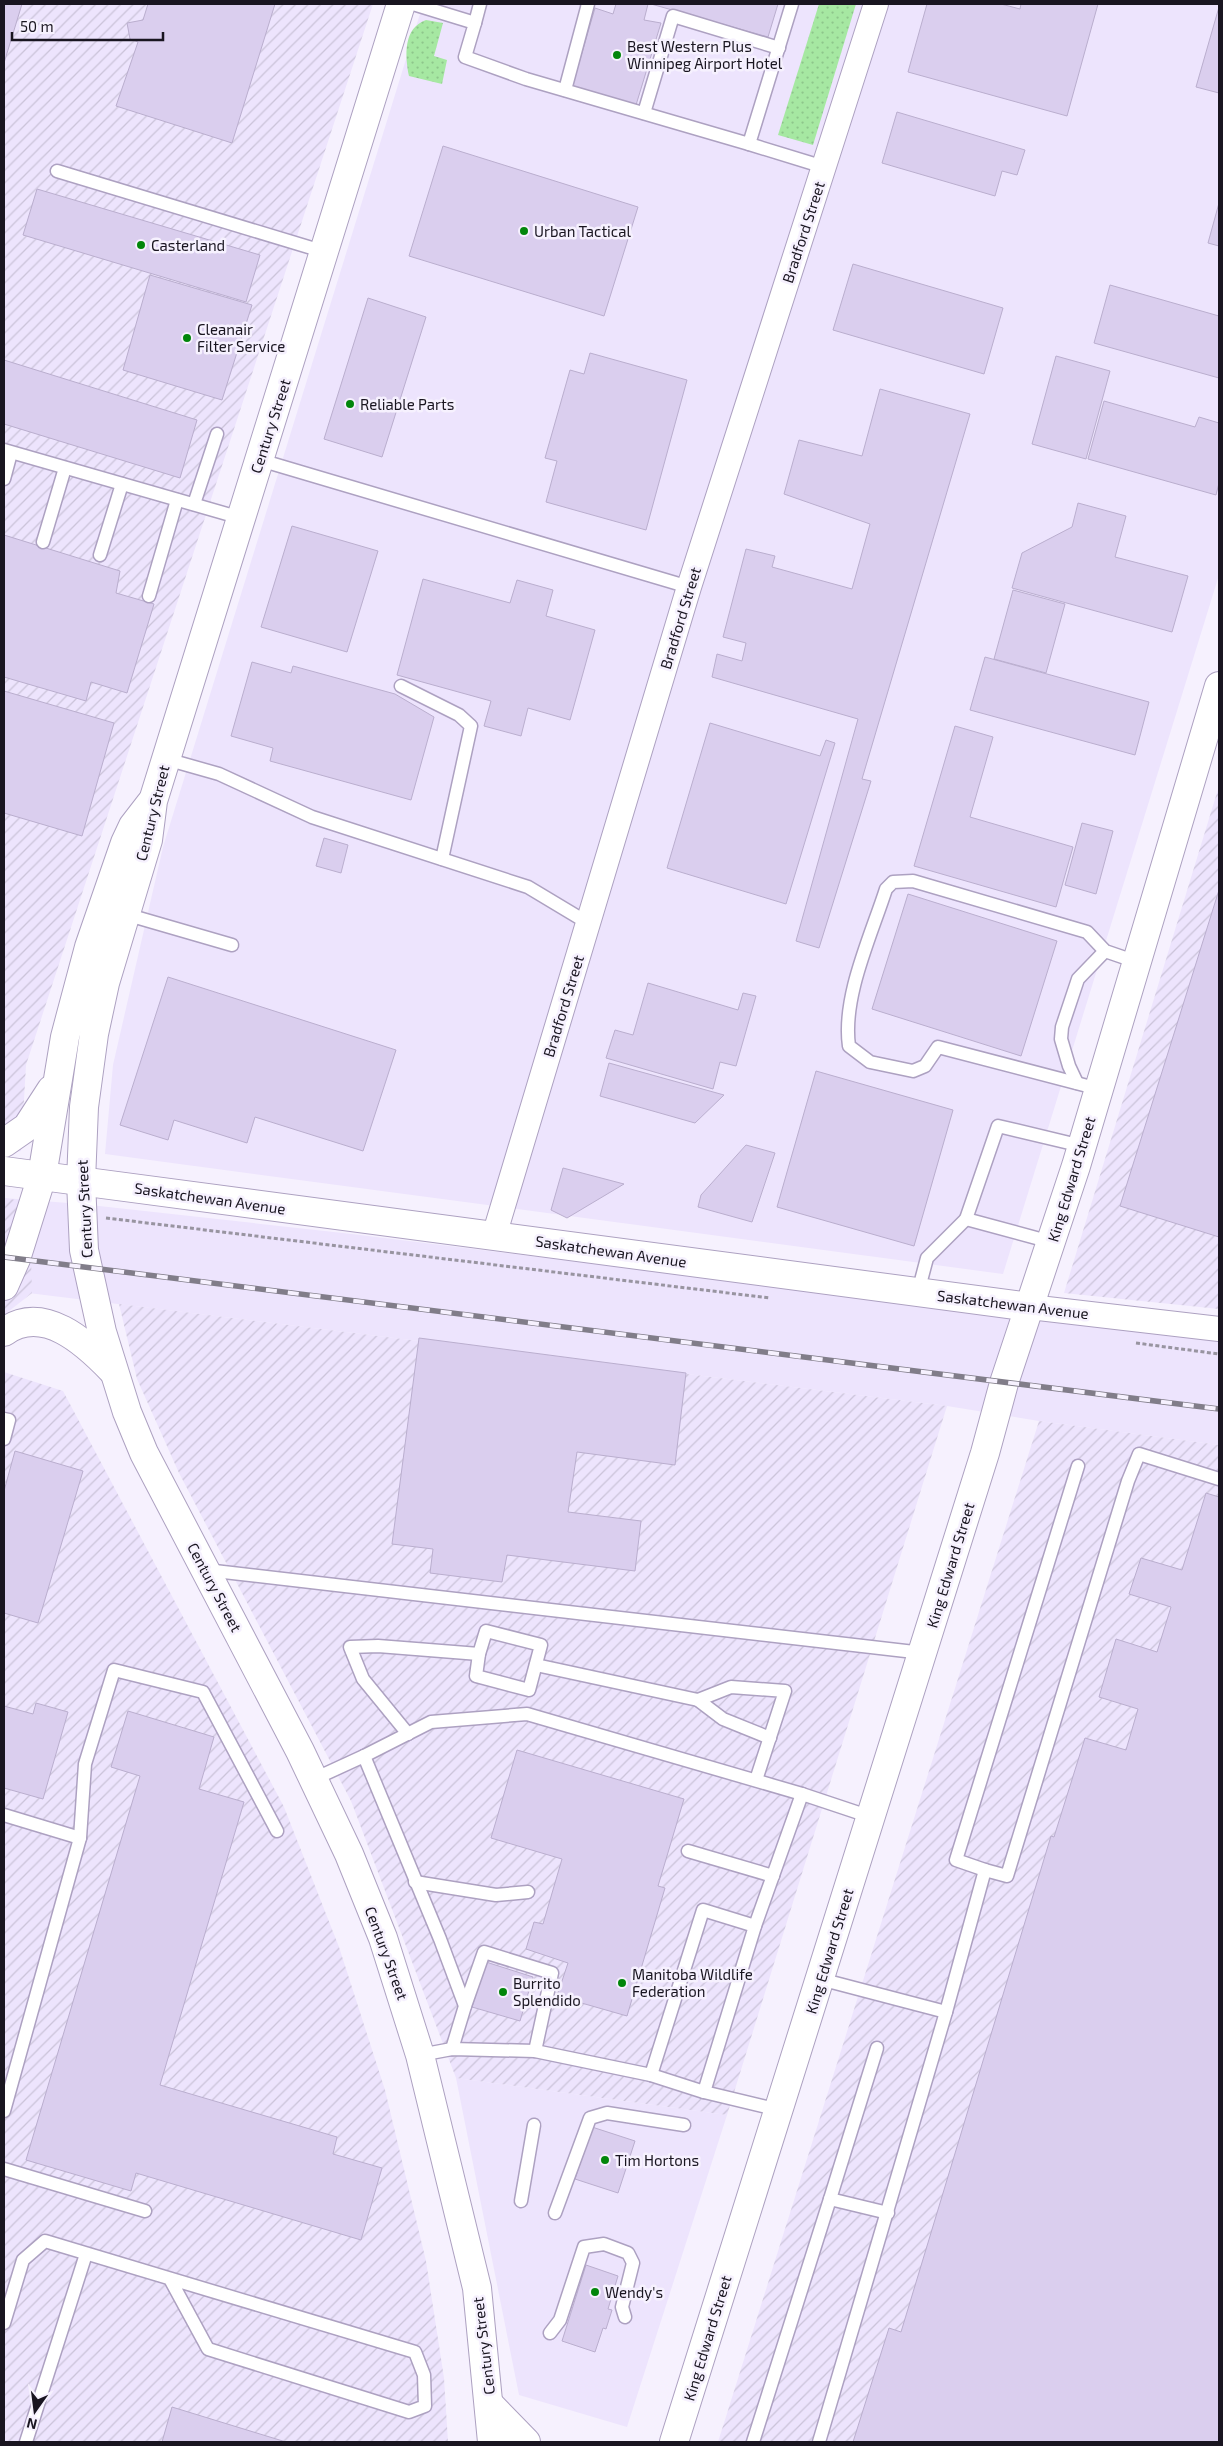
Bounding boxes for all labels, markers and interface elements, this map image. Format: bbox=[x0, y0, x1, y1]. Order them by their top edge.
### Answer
scale bar bbox=[12, 10, 164, 42]
text: 50 m bbox=[20, 17, 54, 35]
place label: Best Western Plus Winnipeg Airport Hotel bbox=[627, 37, 783, 72]
marker: Best Western Plus Winnipeg Airport Hotel bbox=[611, 49, 623, 61]
street label: Bradford Street bbox=[778, 179, 828, 285]
place label: Urban Tactical bbox=[534, 222, 631, 240]
marker: Urban Tactical bbox=[518, 225, 530, 237]
place label: Casterland bbox=[151, 236, 225, 254]
marker: Casterland bbox=[135, 239, 147, 251]
place label: Cleanair Filter Service bbox=[197, 320, 285, 355]
marker: Cleanair Filter Service bbox=[181, 332, 193, 344]
street label: Century Street bbox=[246, 376, 294, 476]
place label: Reliable Parts bbox=[360, 395, 454, 413]
marker: Reliable Parts bbox=[344, 398, 356, 410]
street label: Bradford Street bbox=[656, 565, 704, 671]
street label: Century Street bbox=[131, 763, 173, 863]
street label: Bradford Street bbox=[539, 953, 587, 1059]
street label: King Edward Street bbox=[1043, 1114, 1099, 1244]
street label: Century Street bbox=[72, 1159, 96, 1259]
street label: Saskatchewan Avenue bbox=[133, 1178, 287, 1218]
street label: Saskatchewan Avenue bbox=[534, 1231, 688, 1271]
street label: Saskatchewan Avenue bbox=[936, 1286, 1090, 1322]
street label: King Edward Street bbox=[922, 1500, 978, 1630]
street label: Century Street bbox=[184, 1539, 246, 1635]
street label: King Edward Street bbox=[801, 1886, 857, 2016]
street label: Century Street bbox=[362, 1904, 412, 2002]
place label: Manitoba Wildlife Federation bbox=[632, 1965, 753, 2000]
place label: Burrito Splendido bbox=[513, 1974, 581, 2009]
marker: Manitoba Wildlife Federation bbox=[616, 1977, 628, 1989]
marker: Burrito Splendido bbox=[497, 1986, 509, 1998]
place label: Tim Hortons bbox=[615, 2151, 699, 2169]
marker: Tim Hortons bbox=[599, 2154, 611, 2166]
street label: King Edward Street bbox=[679, 2273, 735, 2403]
place label: Wendy's bbox=[605, 2283, 663, 2301]
marker: Wendy's bbox=[589, 2286, 601, 2298]
street label: Century Street bbox=[468, 2296, 498, 2396]
north arrow bbox=[10, 2386, 60, 2436]
text: N bbox=[25, 2415, 39, 2434]

